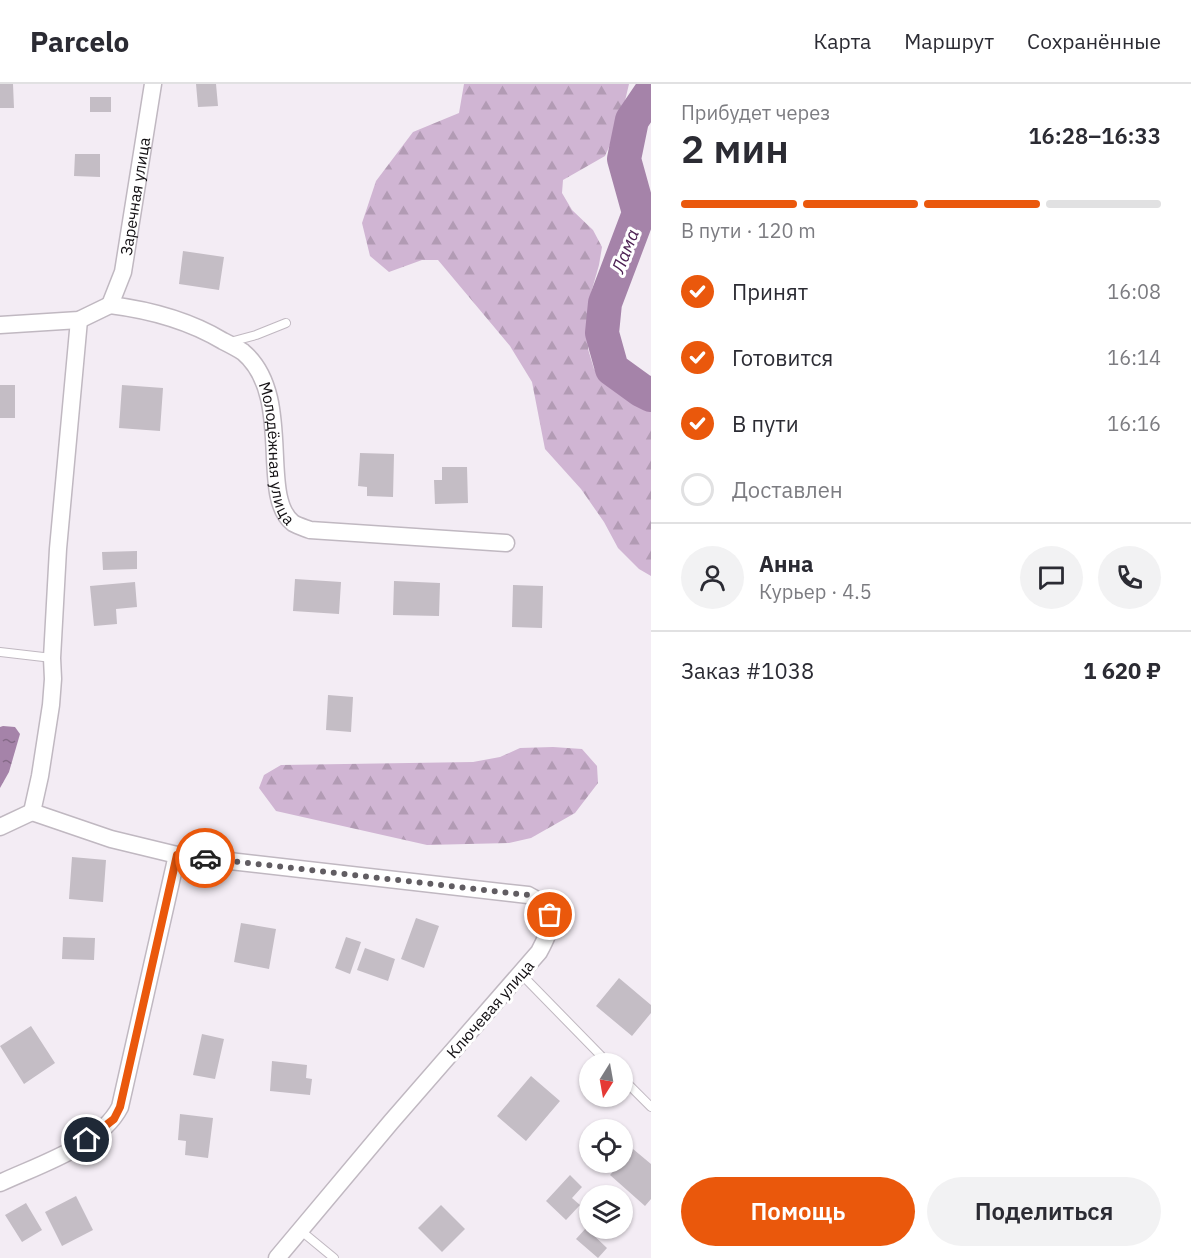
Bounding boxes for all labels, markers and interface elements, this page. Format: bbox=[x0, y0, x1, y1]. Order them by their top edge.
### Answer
text: Parcelo bbox=[30, 23, 129, 60]
text: Карта bbox=[813, 27, 871, 55]
text: Маршрут bbox=[904, 27, 994, 55]
text: Сохранённые bbox=[1027, 27, 1161, 55]
text: Прибудет через bbox=[681, 99, 830, 126]
text: 16:28–16:33 bbox=[1028, 121, 1161, 150]
text: 2 мин bbox=[681, 123, 789, 174]
street label: Заречная улица bbox=[116, 135, 154, 257]
text: В пути · 120 m bbox=[681, 217, 816, 244]
water label: Лама bbox=[606, 226, 644, 277]
icon: check bbox=[681, 275, 714, 308]
text: Принят bbox=[732, 277, 808, 306]
text: 16:08 bbox=[1107, 278, 1161, 305]
icon: check bbox=[681, 341, 714, 374]
text: Готовится bbox=[732, 343, 833, 372]
text: 16:14 bbox=[1107, 344, 1161, 371]
street label: Молодёжная улица bbox=[255, 379, 300, 529]
icon: check bbox=[681, 407, 714, 440]
text: В пути bbox=[732, 409, 799, 438]
text: 16:16 bbox=[1107, 410, 1161, 437]
text: Доставлен bbox=[732, 475, 843, 504]
button: person bbox=[681, 546, 744, 609]
button: chat bbox=[1020, 546, 1083, 609]
button: phone bbox=[1098, 546, 1161, 609]
text: Анна bbox=[759, 549, 814, 578]
text: Курьер · 4.5 bbox=[759, 578, 872, 605]
text: Заказ #1038 bbox=[681, 656, 814, 685]
text: 1 620 ₽ bbox=[1083, 656, 1161, 685]
courier bbox=[175, 828, 235, 888]
icon: car bbox=[189, 842, 222, 875]
pin bbox=[524, 889, 575, 940]
icon: bag bbox=[533, 898, 566, 931]
street label: Ключевая улица bbox=[442, 955, 538, 1062]
north arrow bbox=[579, 1053, 633, 1107]
map controls bbox=[579, 1053, 633, 1239]
pin bbox=[61, 1114, 112, 1165]
button: locate bbox=[579, 1119, 633, 1173]
icon: home bbox=[70, 1123, 103, 1156]
button: Помощь bbox=[681, 1177, 915, 1246]
button: Поделиться bbox=[927, 1177, 1161, 1246]
button: layers bbox=[579, 1185, 633, 1239]

